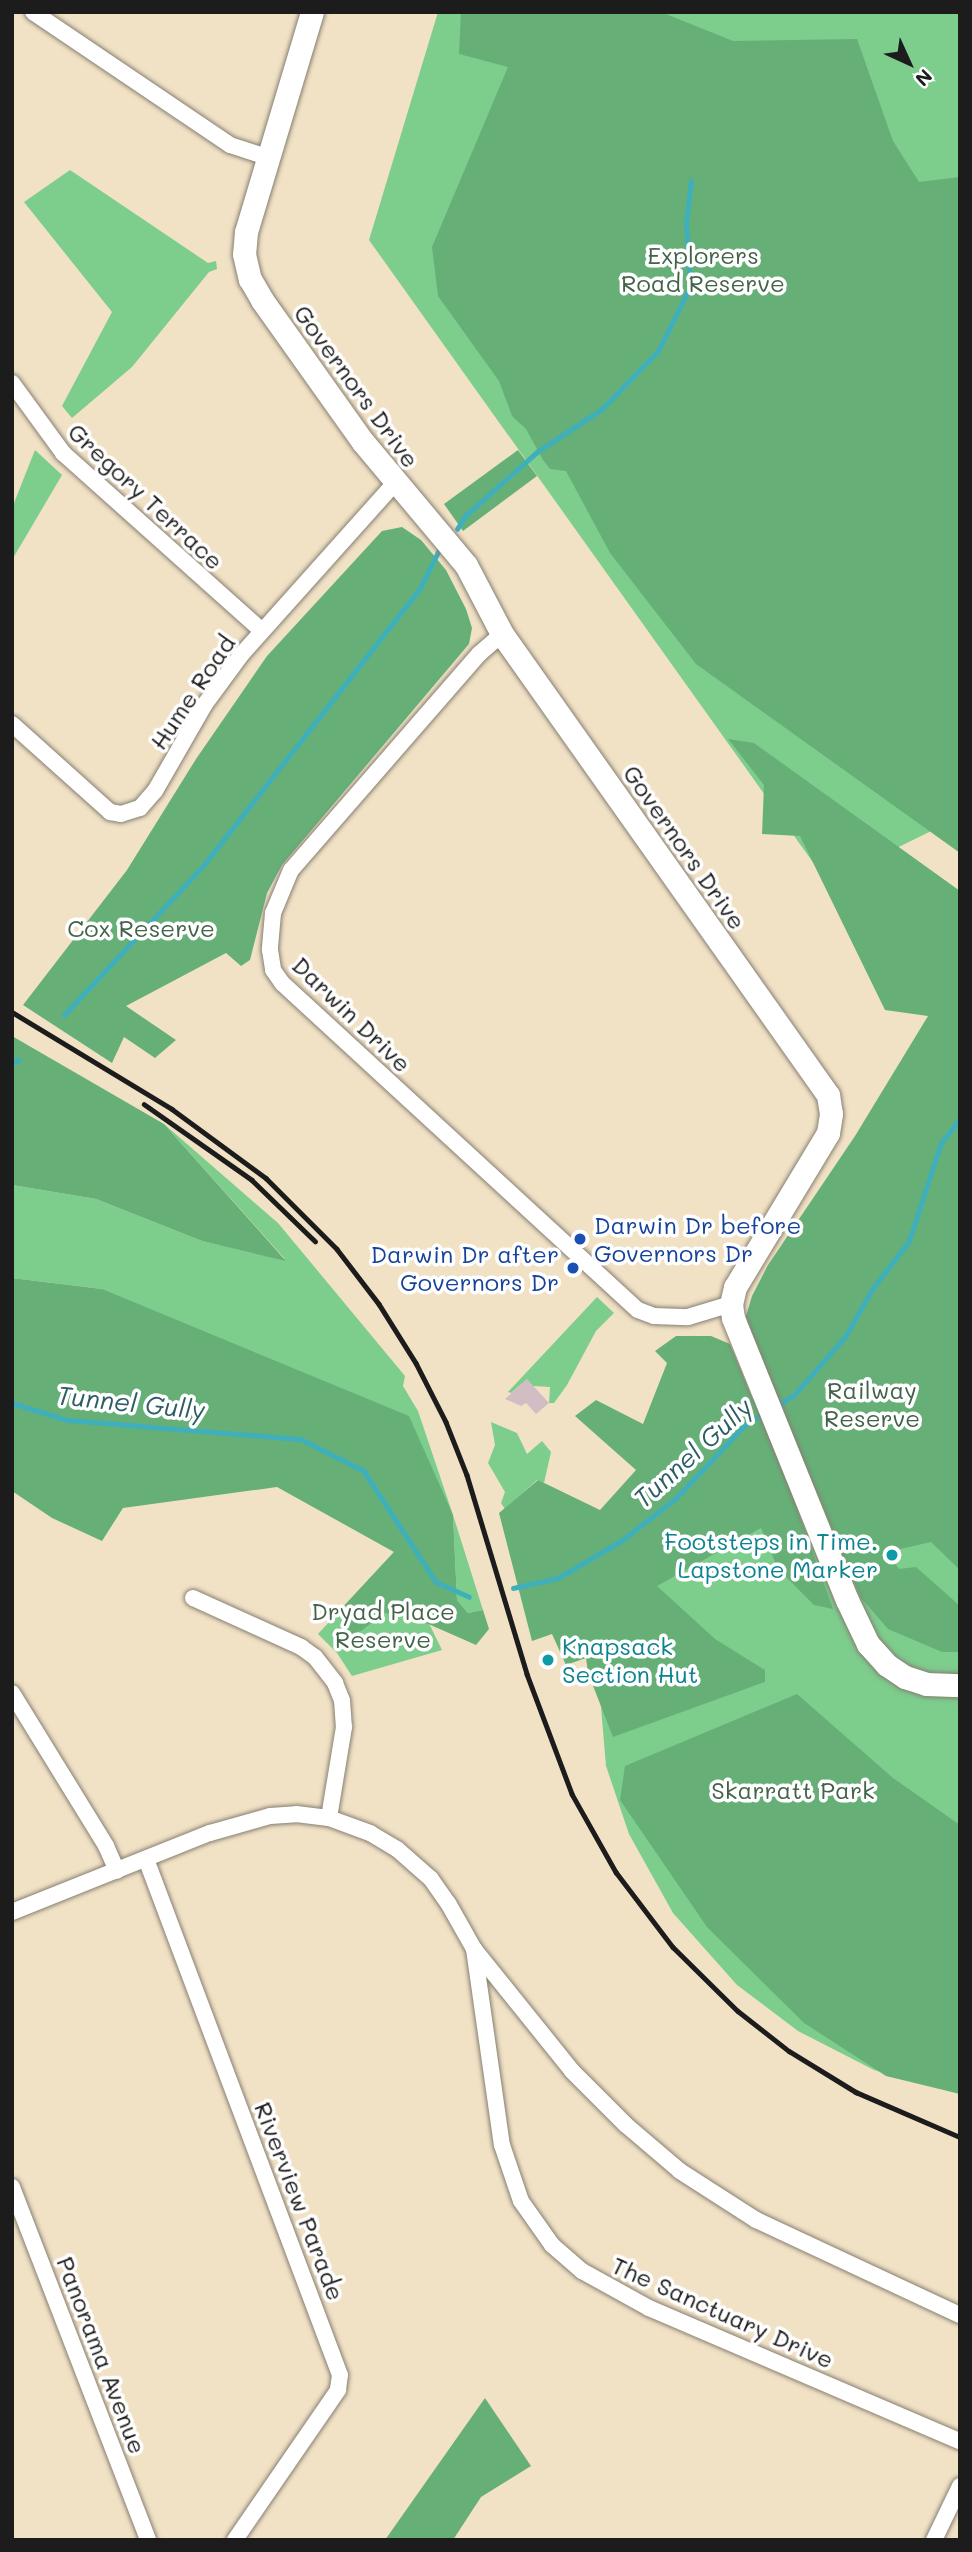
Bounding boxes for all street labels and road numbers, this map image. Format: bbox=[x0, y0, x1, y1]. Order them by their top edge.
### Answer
street label: Governors Drive bbox=[288, 299, 426, 473]
street label: Gregory Terrace bbox=[63, 417, 229, 575]
street label: Hume Road bbox=[143, 629, 241, 755]
street label: Governors Drive bbox=[618, 759, 752, 935]
street label: Darwin Drive bbox=[287, 950, 417, 1078]
street label: Riverview Parade bbox=[249, 2098, 351, 2304]
street label: The Sanctuary Drive bbox=[608, 2250, 838, 2374]
street label: Panorama Avenue bbox=[51, 2252, 153, 2458]

